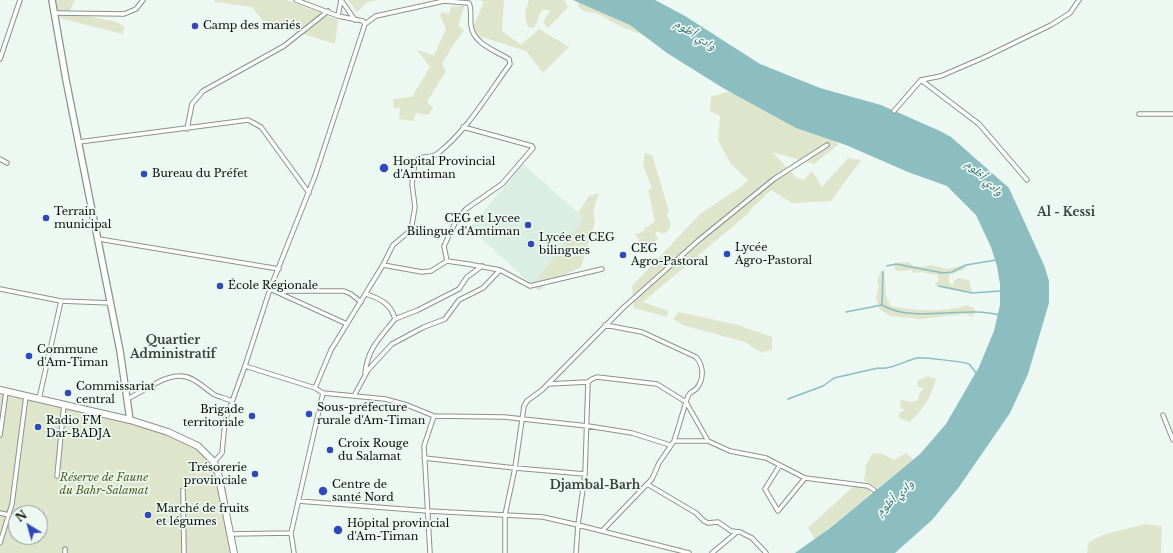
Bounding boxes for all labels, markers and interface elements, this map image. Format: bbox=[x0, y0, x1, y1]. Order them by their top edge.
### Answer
water label: وادي أظوم bbox=[672, 16, 718, 54]
place label: Camp des mariés bbox=[203, 19, 300, 33]
marker: Camp des mariés bbox=[190, 21, 200, 31]
place label: Hopital Provincial d'Amtiman bbox=[393, 155, 495, 181]
water label: وادي أظوم bbox=[962, 157, 1006, 199]
marker: Hopital Provincial d'Amtiman bbox=[378, 162, 390, 174]
place label: Bureau du Préfet bbox=[152, 167, 248, 181]
marker: Bureau du Préfet bbox=[139, 169, 149, 179]
place label: Terrain municipal bbox=[54, 205, 111, 231]
district label: Al - Kessi bbox=[1037, 206, 1095, 220]
place label: CEG et Lycee Bilingue d'Amtiman bbox=[407, 212, 520, 238]
marker: Terrain municipal bbox=[41, 213, 51, 223]
marker: CEG et Lycee Bilingue d'Amtiman bbox=[523, 220, 533, 230]
place label: Lycée et CEG bilingues bbox=[539, 231, 615, 257]
marker: Lycée et CEG bilingues bbox=[526, 239, 536, 249]
place label: Lycée Agro-Pastoral bbox=[735, 241, 812, 267]
place label: CEG Agro-Pastoral bbox=[631, 242, 708, 268]
marker: Lycée Agro-Pastoral bbox=[722, 249, 732, 259]
marker: CEG Agro-Pastoral bbox=[618, 250, 628, 260]
place label: École Régionale bbox=[228, 279, 318, 293]
marker: École Régionale bbox=[215, 281, 225, 291]
district label: Quartier Administratif bbox=[130, 334, 216, 362]
place label: Commune d'Am-Timan bbox=[37, 343, 108, 369]
marker: Commune d'Am-Timan bbox=[24, 351, 34, 361]
place label: Commissariat central bbox=[76, 380, 155, 406]
marker: Commissariat central bbox=[63, 388, 73, 398]
place label: Sous-préfecture rurale d'Am-Timan bbox=[317, 401, 425, 427]
place label: Brigade territoriale bbox=[183, 403, 244, 429]
marker: Sous-préfecture rurale d'Am-Timan bbox=[304, 409, 314, 419]
marker: Brigade territoriale bbox=[247, 411, 257, 421]
place label: Radio FM Dar-BADJA bbox=[46, 414, 111, 440]
marker: Radio FM Dar-BADJA bbox=[33, 422, 43, 432]
place label: Croix Rouge du Salamat bbox=[338, 437, 409, 463]
marker: Croix Rouge du Salamat bbox=[325, 445, 335, 455]
place label: Trésorerie provinciale bbox=[184, 461, 247, 487]
marker: Trésorerie provinciale bbox=[250, 469, 260, 479]
park label: Réserve de Faune du Bahr-Salamat bbox=[60, 471, 148, 497]
water label: وادي أظوم bbox=[873, 477, 917, 519]
place label: Centre de santé Nord bbox=[332, 478, 394, 504]
district label: Djambal-Barh bbox=[550, 479, 640, 493]
marker: Centre de santé Nord bbox=[317, 485, 329, 497]
place label: Marché de fruits et légumes bbox=[156, 502, 249, 528]
north arrow bbox=[8, 505, 48, 545]
text: N bbox=[13, 508, 30, 525]
marker: Marché de fruits et légumes bbox=[143, 510, 153, 520]
place label: Hôpital provincial d'Am-Timan bbox=[347, 517, 449, 543]
marker: Hôpital provincial d'Am-Timan bbox=[332, 524, 344, 536]

